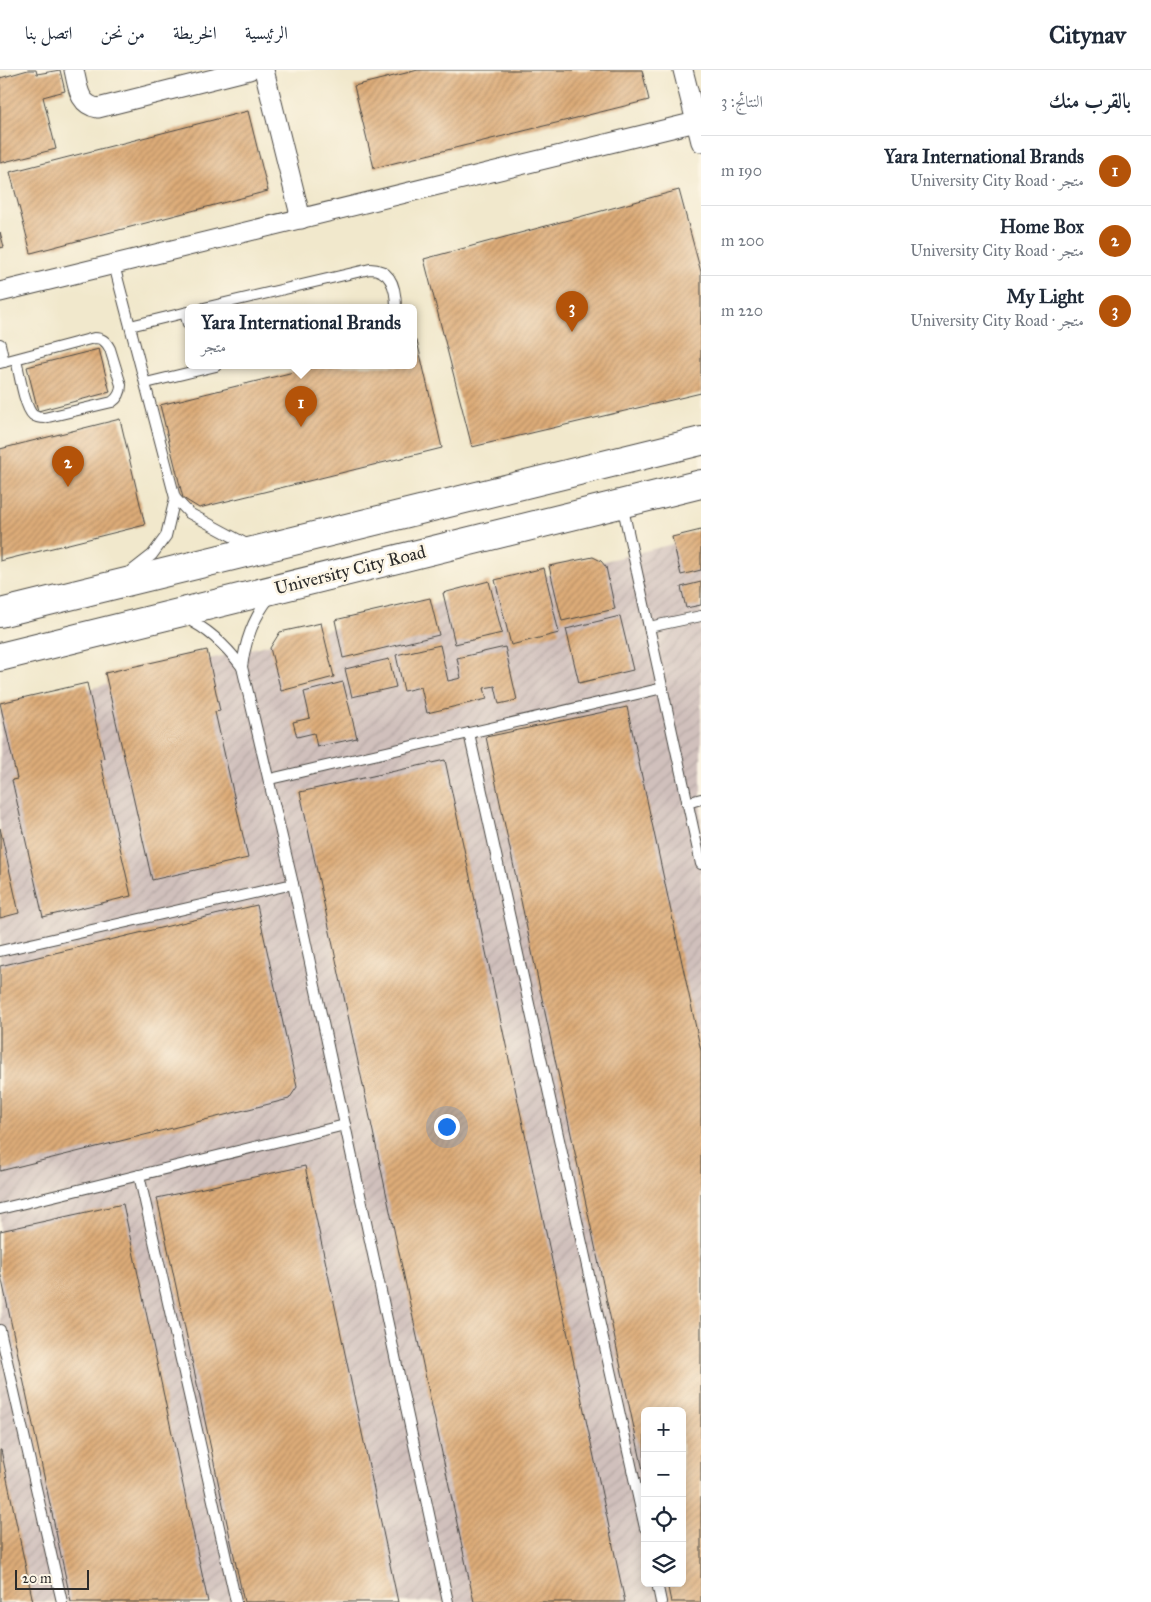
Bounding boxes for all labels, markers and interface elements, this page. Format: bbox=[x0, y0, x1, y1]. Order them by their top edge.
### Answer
text: Citynav bbox=[1049, 20, 1126, 50]
text: اتصل بنا bbox=[25, 22, 72, 44]
text: من نحن bbox=[100, 22, 145, 44]
text: الخريطة bbox=[173, 22, 217, 44]
text: الرئيسية bbox=[245, 22, 288, 44]
text: بالقرب منك bbox=[1049, 88, 1131, 114]
text: النتائج: 3 bbox=[721, 92, 763, 111]
text: Yara International Brands bbox=[884, 145, 1084, 168]
text: 190 m bbox=[721, 161, 762, 180]
text: 1 bbox=[1112, 161, 1118, 180]
text: متجر · University City Road bbox=[910, 171, 1084, 190]
text: Home Box bbox=[1000, 215, 1084, 238]
text: 200 m bbox=[721, 231, 764, 250]
text: 2 bbox=[1111, 231, 1119, 250]
text: متجر · University City Road bbox=[910, 241, 1084, 260]
text: My Light bbox=[1007, 285, 1084, 308]
pin: 3 bbox=[556, 291, 588, 332]
text: 220 m bbox=[721, 301, 763, 320]
text: 3 bbox=[1112, 301, 1118, 320]
popup bbox=[185, 304, 417, 369]
text: Yara International Brands bbox=[201, 311, 401, 334]
text: متجر · University City Road bbox=[910, 311, 1084, 330]
text: متجر bbox=[201, 337, 226, 356]
pin: 1 bbox=[285, 386, 317, 427]
pin: 2 bbox=[52, 446, 84, 487]
street label: University City Road bbox=[272, 541, 428, 599]
your location bbox=[434, 1114, 460, 1140]
map controls bbox=[641, 1407, 686, 1587]
button: + bbox=[641, 1407, 686, 1452]
button: − bbox=[641, 1452, 686, 1497]
button: locate bbox=[641, 1497, 686, 1542]
button: layers bbox=[641, 1542, 686, 1587]
scale bar bbox=[15, 1567, 89, 1590]
text: 20 m bbox=[22, 1570, 52, 1587]

